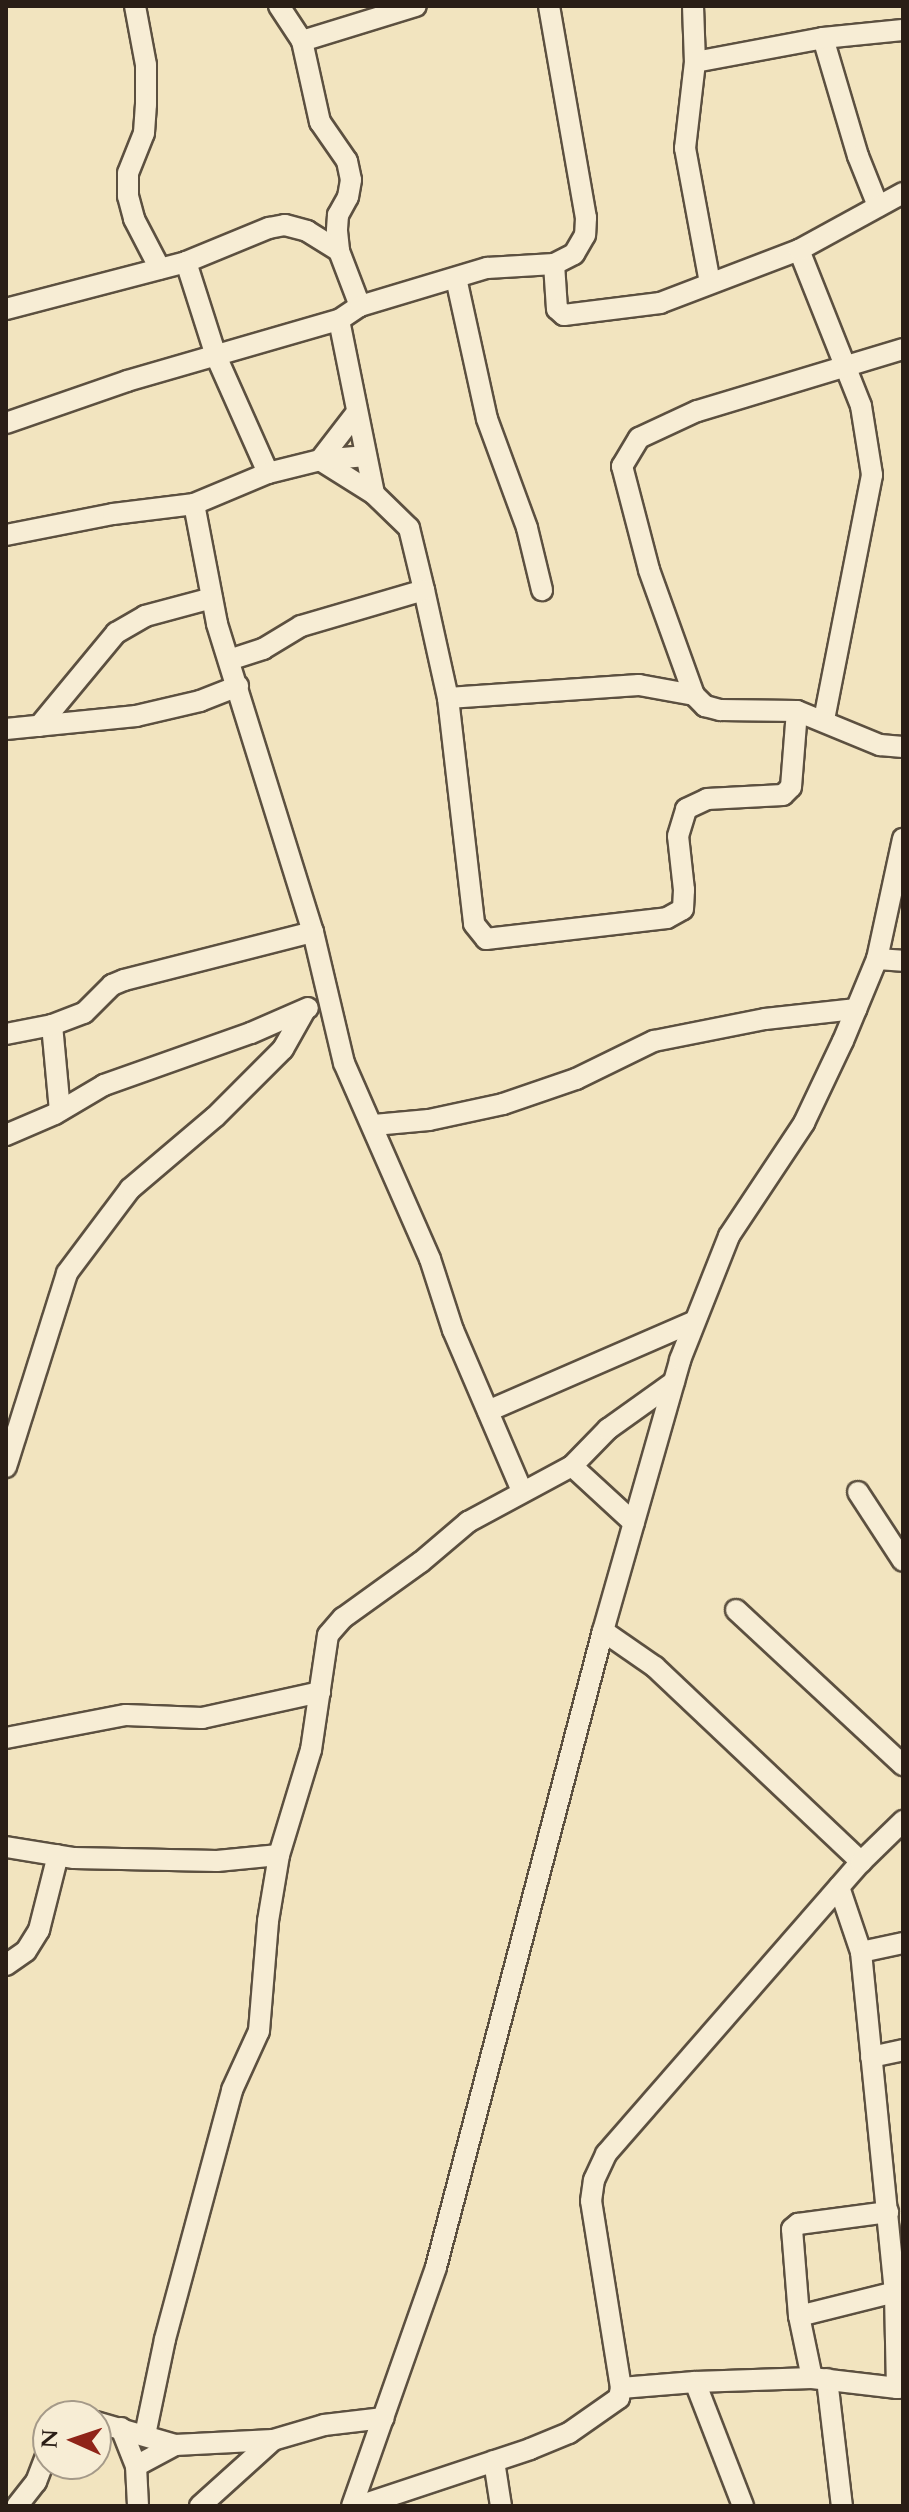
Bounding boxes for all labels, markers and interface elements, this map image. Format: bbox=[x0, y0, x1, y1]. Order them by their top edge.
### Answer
north arrow bbox=[32, 2400, 112, 2480]
text: N bbox=[35, 2429, 66, 2449]

